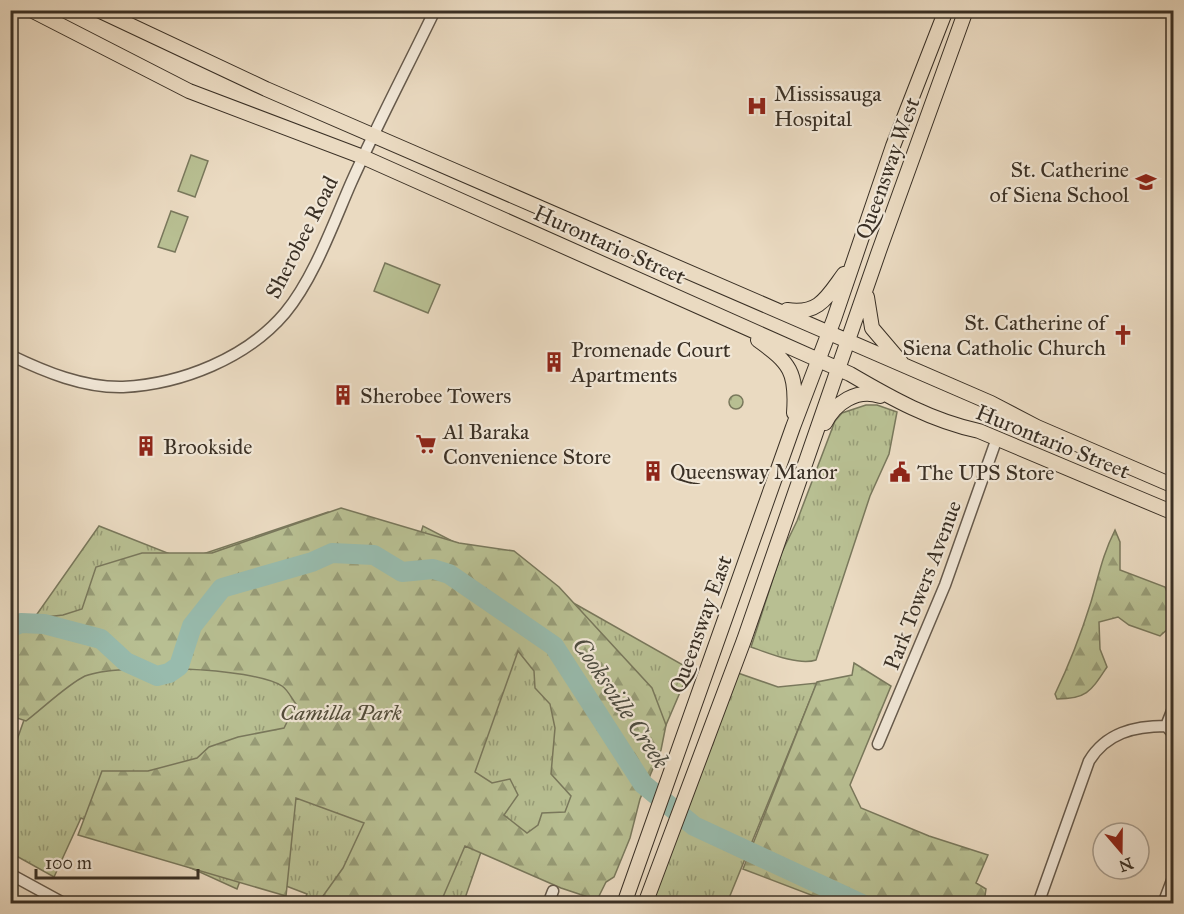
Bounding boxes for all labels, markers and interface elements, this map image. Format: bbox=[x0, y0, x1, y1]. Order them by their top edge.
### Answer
place label: Mississauga Hospital bbox=[774, 80, 882, 132]
street label: Queensway West bbox=[849, 93, 926, 243]
hospital icon: Mississauga Hospital bbox=[745, 94, 769, 118]
place label: St. Catherine of Siena School bbox=[990, 156, 1129, 208]
school or university icon: St. Catherine of Siena School bbox=[1134, 170, 1158, 194]
street label: Sherobee Road bbox=[259, 171, 344, 303]
street label: Hurontario Street bbox=[530, 199, 690, 290]
place label: St. Catherine of Siena Catholic Church bbox=[903, 309, 1110, 361]
church icon: St. Catherine of Siena Catholic Church bbox=[1111, 323, 1135, 347]
place label: Promenade Court Apartments bbox=[570, 336, 731, 388]
building icon: Promenade Court Apartments bbox=[542, 350, 566, 374]
place label: Sherobee Towers bbox=[360, 382, 511, 409]
building icon: Sherobee Towers bbox=[331, 383, 355, 407]
street label: Hurontario Street bbox=[972, 398, 1134, 485]
place label: Al Baraka Convenience Store bbox=[442, 418, 611, 470]
supermarket icon: Al Baraka Convenience Store bbox=[414, 432, 438, 456]
place label: Brookside bbox=[163, 433, 252, 460]
building icon: Brookside bbox=[134, 434, 158, 458]
place label: Queensway Manor bbox=[670, 458, 838, 485]
building icon: Queensway Manor bbox=[641, 459, 665, 483]
place label: The UPS Store bbox=[917, 459, 1054, 486]
public building icon: The UPS Store bbox=[888, 460, 912, 484]
street label: Park Towers Avenue bbox=[878, 497, 967, 674]
street label: Queensway East bbox=[663, 551, 738, 697]
water label: Cooksville Creek bbox=[566, 631, 676, 775]
park label: Camilla Park bbox=[280, 699, 402, 726]
north arrow bbox=[1091, 821, 1151, 881]
scale bar bbox=[36, 842, 198, 880]
text: 100 m bbox=[45, 852, 92, 874]
text: N bbox=[1116, 853, 1136, 876]

